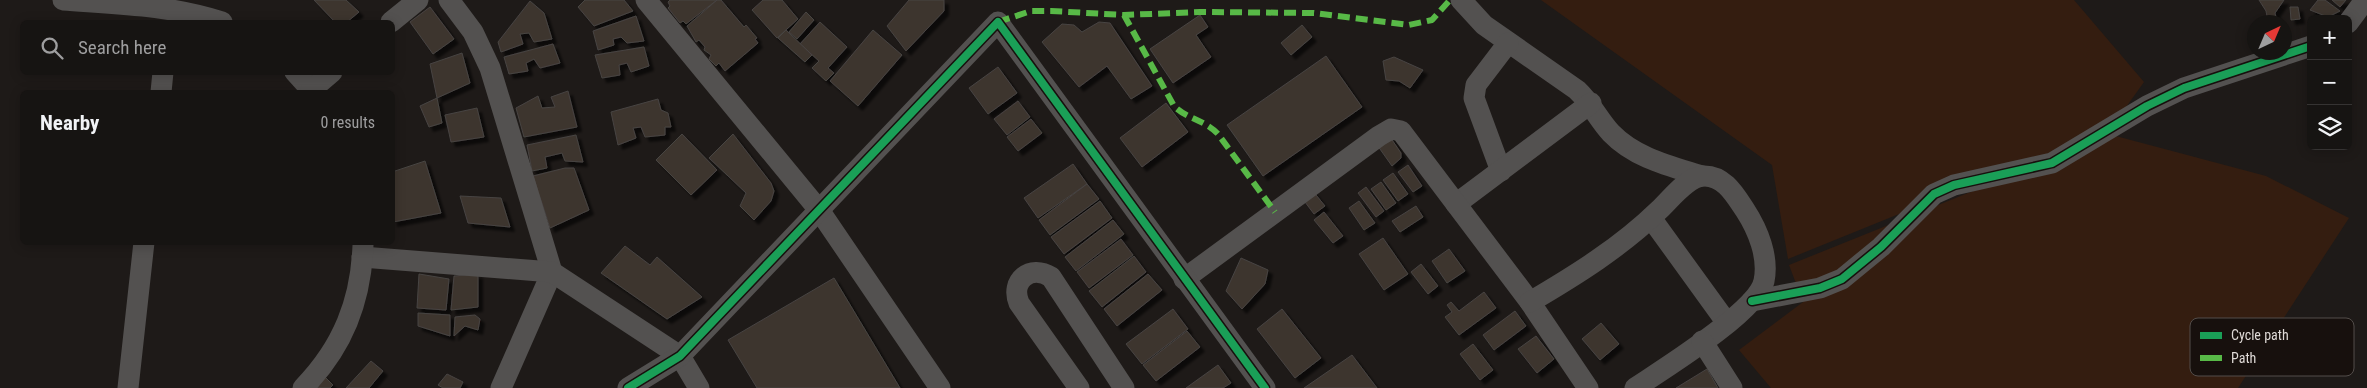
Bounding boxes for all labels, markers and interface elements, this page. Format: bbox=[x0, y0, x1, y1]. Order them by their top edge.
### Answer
north arrow bbox=[2247, 15, 2292, 60]
map controls bbox=[2307, 15, 2352, 150]
button: + bbox=[2307, 15, 2352, 60]
search box bbox=[20, 20, 395, 75]
icon: search bbox=[38, 34, 66, 62]
text: Search here bbox=[78, 36, 166, 59]
button: − bbox=[2307, 60, 2352, 105]
button: layers bbox=[2307, 105, 2352, 150]
text: Nearby bbox=[40, 111, 99, 135]
text: 0 results bbox=[320, 113, 375, 132]
legend bbox=[2190, 318, 2354, 376]
text: Cycle path bbox=[2231, 327, 2289, 343]
text: Path bbox=[2231, 350, 2256, 366]

